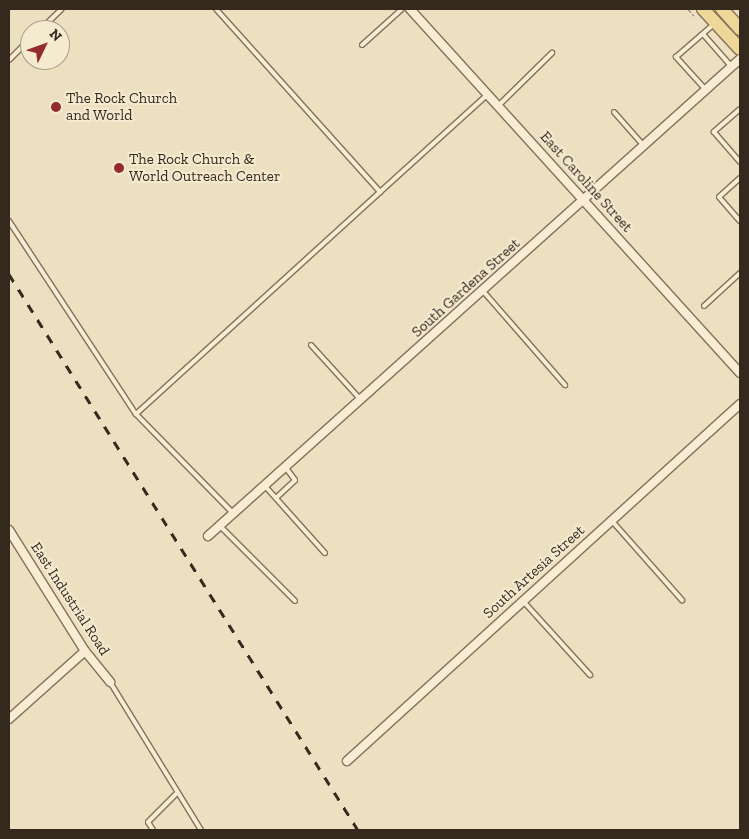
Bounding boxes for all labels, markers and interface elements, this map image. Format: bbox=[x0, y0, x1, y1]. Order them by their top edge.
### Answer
north arrow bbox=[20, 20, 70, 70]
text: N bbox=[46, 26, 66, 45]
place label: The Rock Church and World bbox=[66, 89, 177, 124]
marker: The Rock Church and World bbox=[50, 101, 62, 113]
street label: East Caroline Street bbox=[536, 128, 636, 236]
place label: The Rock Church & World Outreach Center bbox=[129, 150, 280, 185]
marker: The Rock Church & World Outreach Center bbox=[113, 162, 125, 174]
street label: South Gardena Street bbox=[408, 235, 524, 341]
street label: South Artesia Street bbox=[479, 521, 589, 623]
street label: East Industrial Road bbox=[27, 539, 113, 659]

